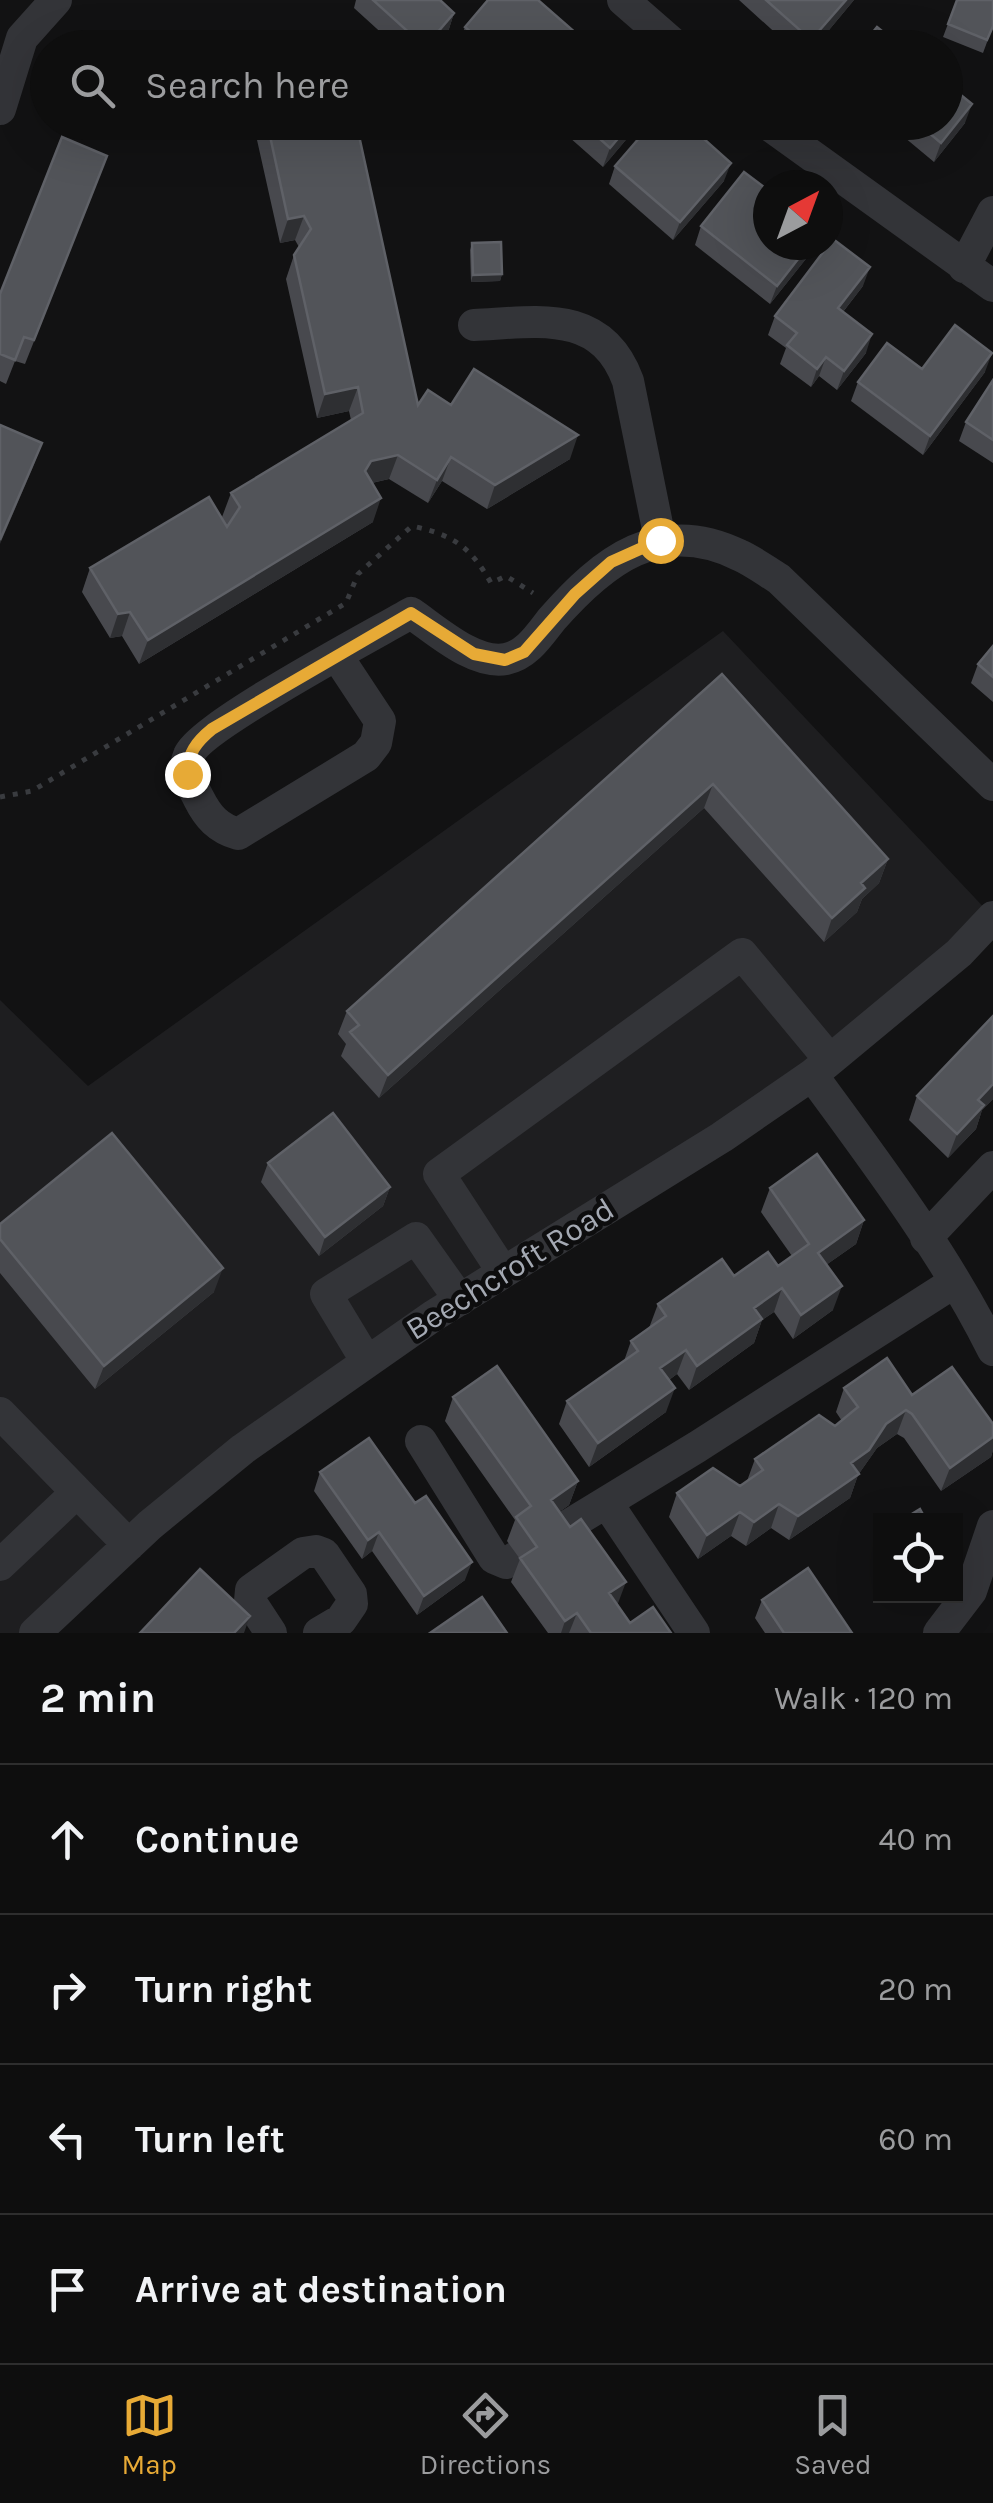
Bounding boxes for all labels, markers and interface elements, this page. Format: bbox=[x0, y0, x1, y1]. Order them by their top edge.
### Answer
search box bbox=[30, 30, 963, 140]
icon: search bbox=[65, 58, 120, 113]
text: Search here bbox=[145, 63, 349, 108]
north arrow bbox=[753, 170, 843, 260]
route start bbox=[638, 518, 684, 564]
route end bbox=[165, 752, 211, 798]
street label: Beechcroft Road bbox=[399, 1190, 621, 1348]
map controls bbox=[873, 1513, 963, 1603]
button: locate bbox=[873, 1513, 963, 1603]
text: 2 min bbox=[40, 1673, 156, 1723]
text: Walk · 120 m bbox=[774, 1680, 953, 1717]
icon: ahead bbox=[40, 1812, 95, 1867]
text: Continue bbox=[135, 1817, 299, 1862]
text: 40 m bbox=[879, 1821, 953, 1858]
icon: right bbox=[40, 1962, 95, 2017]
text: Turn right bbox=[135, 1967, 312, 2012]
text: 20 m bbox=[878, 1971, 953, 2008]
icon: left bbox=[40, 2112, 95, 2167]
text: Turn left bbox=[135, 2117, 285, 2162]
text: 60 m bbox=[878, 2121, 953, 2158]
icon: arrive bbox=[40, 2262, 95, 2317]
text: Arrive at destination bbox=[135, 2267, 507, 2312]
tab: Map bbox=[121, 2388, 177, 2481]
tab: Directions bbox=[420, 2388, 551, 2481]
tab: Saved bbox=[794, 2388, 872, 2481]

